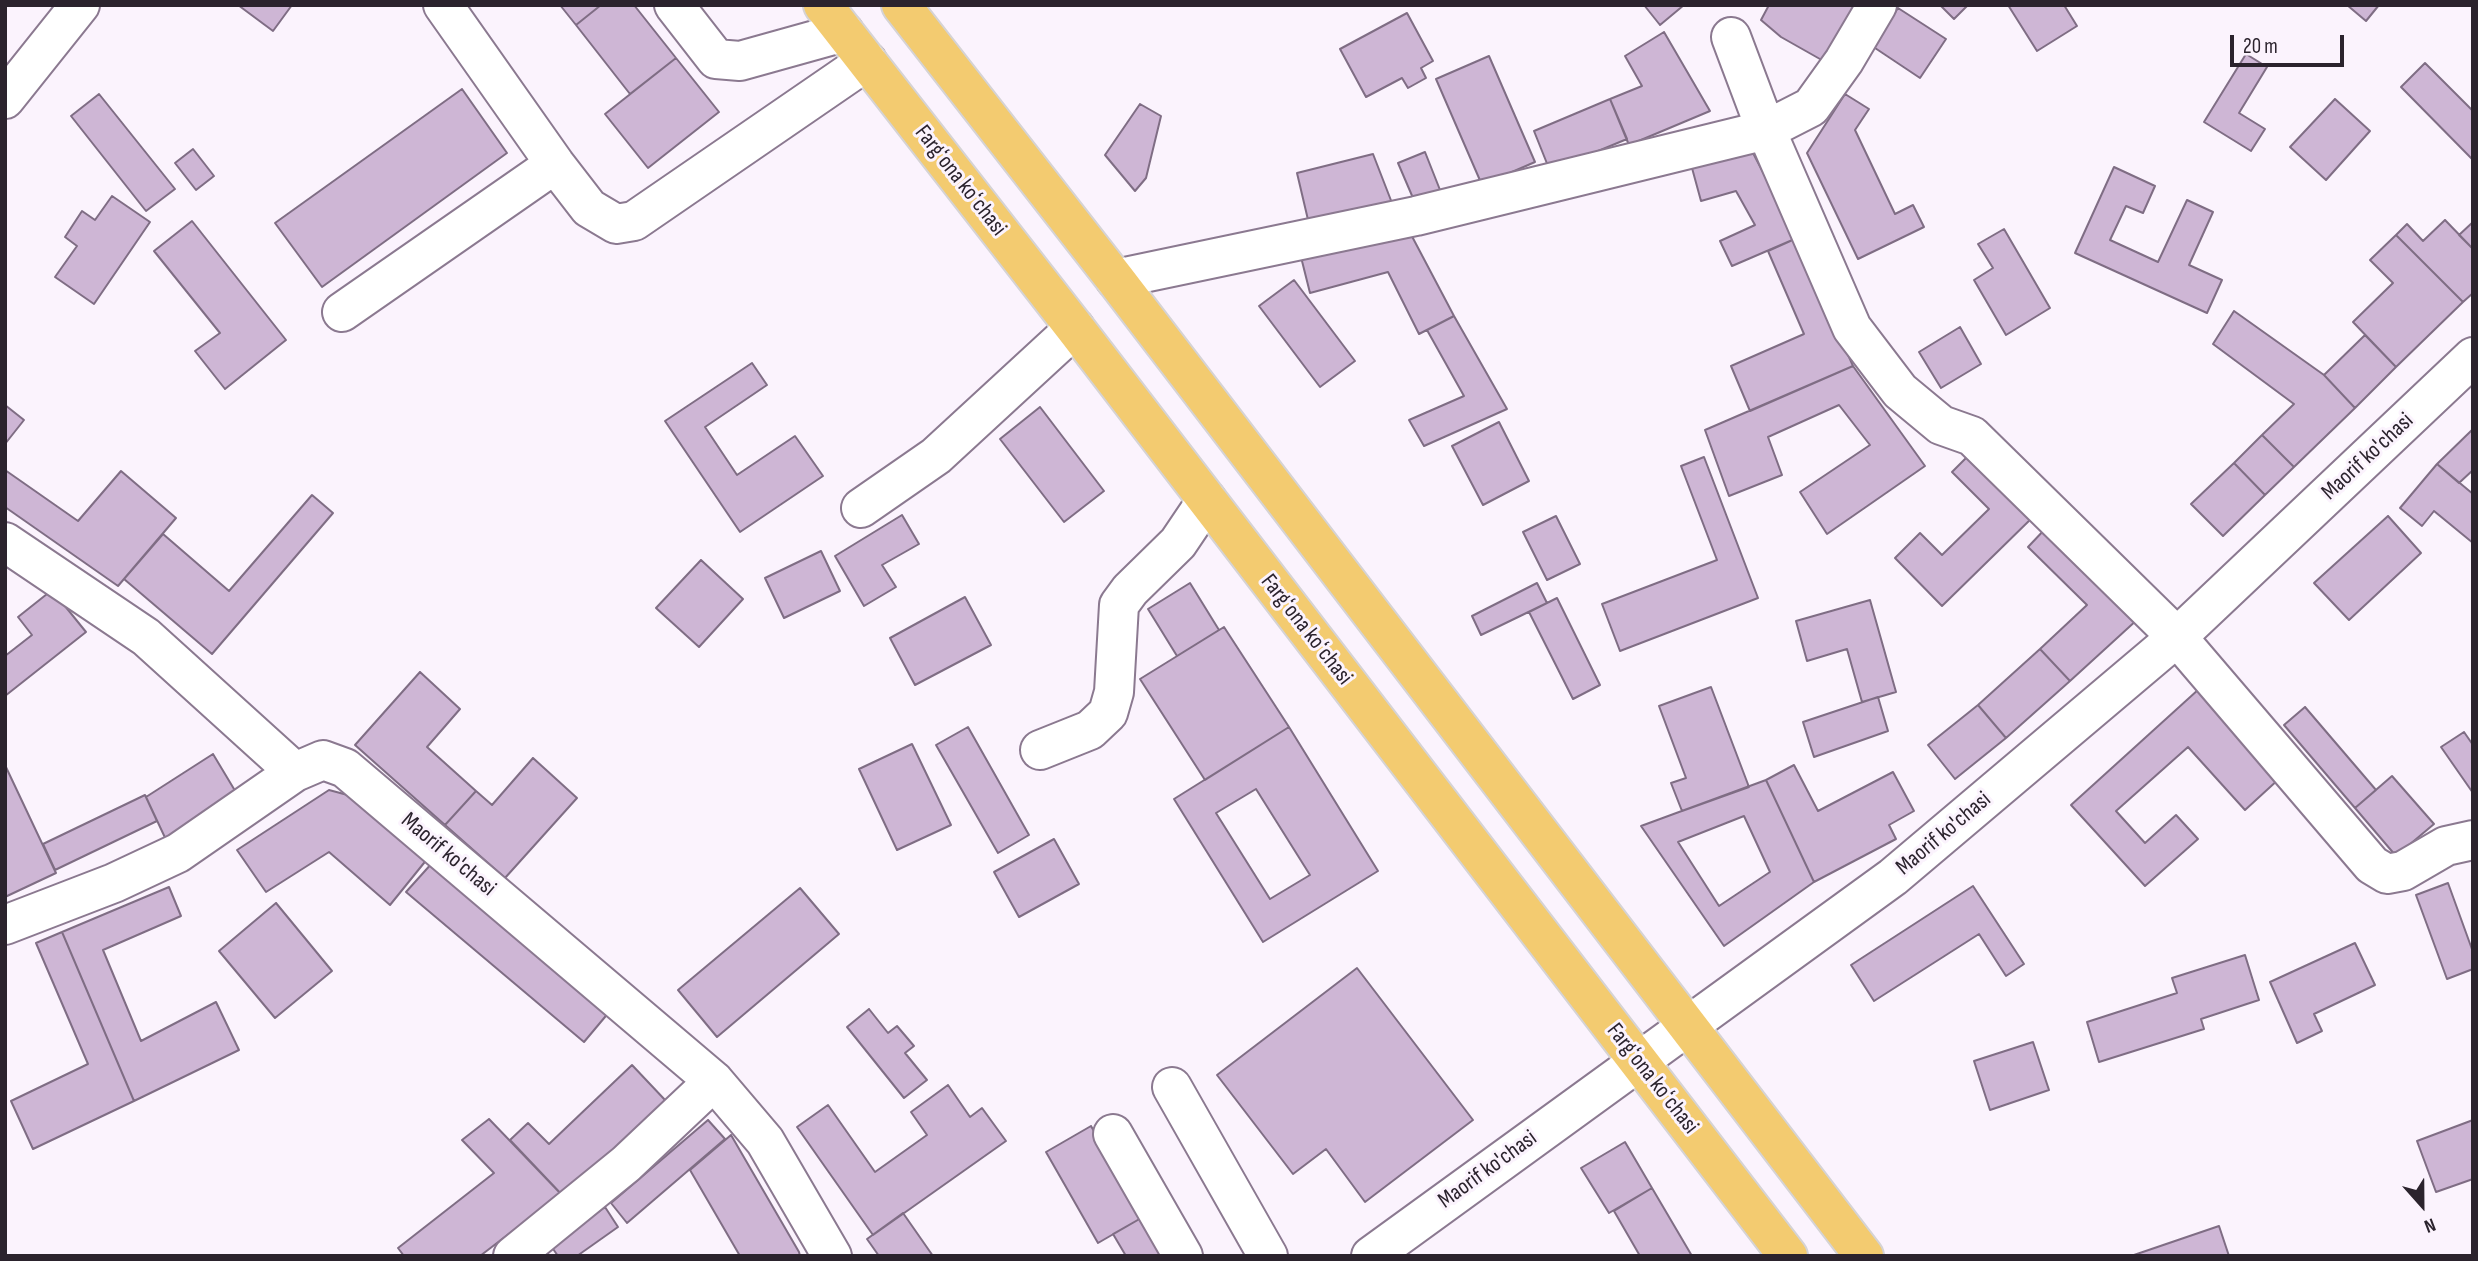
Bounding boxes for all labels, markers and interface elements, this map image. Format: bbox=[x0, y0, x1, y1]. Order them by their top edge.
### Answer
scale bar bbox=[2233, 21, 2347, 65]
text: 20 m bbox=[2243, 34, 2278, 59]
street label: Fargʻona koʻchasi bbox=[908, 120, 1012, 242]
street label: Maorif ko'chasi bbox=[2316, 408, 2420, 506]
street label: Fargʻona koʻchasi bbox=[1254, 569, 1358, 691]
street label: Maorif ko'chasi bbox=[1891, 786, 1997, 882]
street label: Maorif ko'chasi bbox=[395, 807, 501, 903]
street label: Fargʻona koʻchasi bbox=[1600, 1018, 1704, 1140]
street label: Maorif ko'chasi bbox=[1433, 1125, 1543, 1215]
north arrow bbox=[2387, 1170, 2457, 1240]
text: N bbox=[2421, 1213, 2439, 1238]

